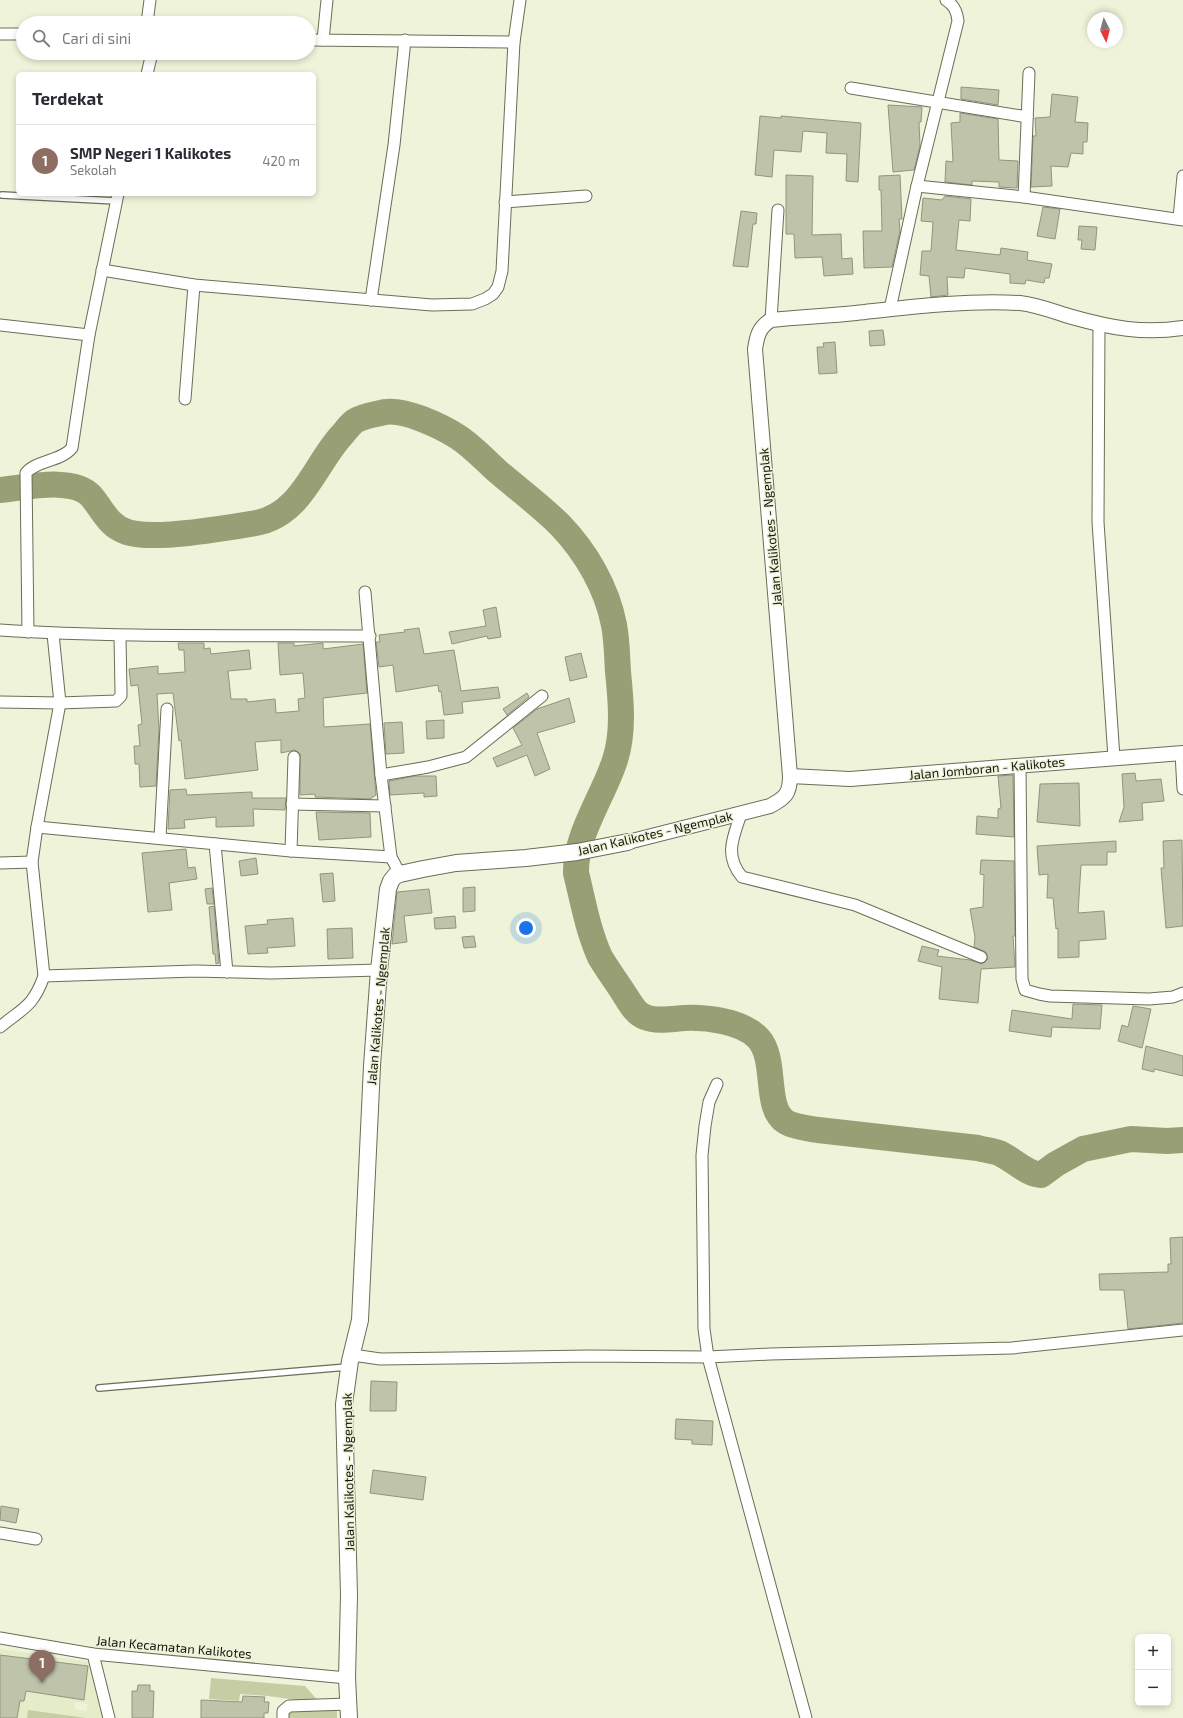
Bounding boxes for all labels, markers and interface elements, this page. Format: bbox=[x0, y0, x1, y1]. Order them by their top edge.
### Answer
north arrow bbox=[1087, 12, 1123, 48]
search box bbox=[16, 16, 316, 60]
icon: search bbox=[30, 27, 52, 49]
text: Cari di sini bbox=[62, 29, 131, 47]
text: Terdekat bbox=[32, 88, 103, 108]
text: SMP Negeri 1 Kalikotes bbox=[70, 144, 231, 162]
text: 1 bbox=[42, 153, 48, 169]
text: 420 m bbox=[263, 153, 300, 169]
text: Sekolah bbox=[70, 162, 117, 178]
street label: Jalan Kalikotes - Ngemplak bbox=[755, 447, 785, 607]
street label: Jalan Jomboran - Kalikotes bbox=[908, 753, 1066, 783]
street label: Jalan Kalikotes - Ngemplak bbox=[576, 807, 735, 859]
your location bbox=[516, 918, 536, 938]
street label: Jalan Kalikotes - Ngemplak bbox=[363, 926, 393, 1086]
street label: Jalan Kalikotes - Ngemplak bbox=[339, 1392, 357, 1552]
street label: Jalan Kecamatan Kalikotes bbox=[95, 1632, 253, 1662]
map controls bbox=[1135, 1634, 1171, 1706]
button: + bbox=[1135, 1634, 1171, 1670]
pin: 1 bbox=[29, 1650, 55, 1683]
button: − bbox=[1135, 1670, 1171, 1706]

